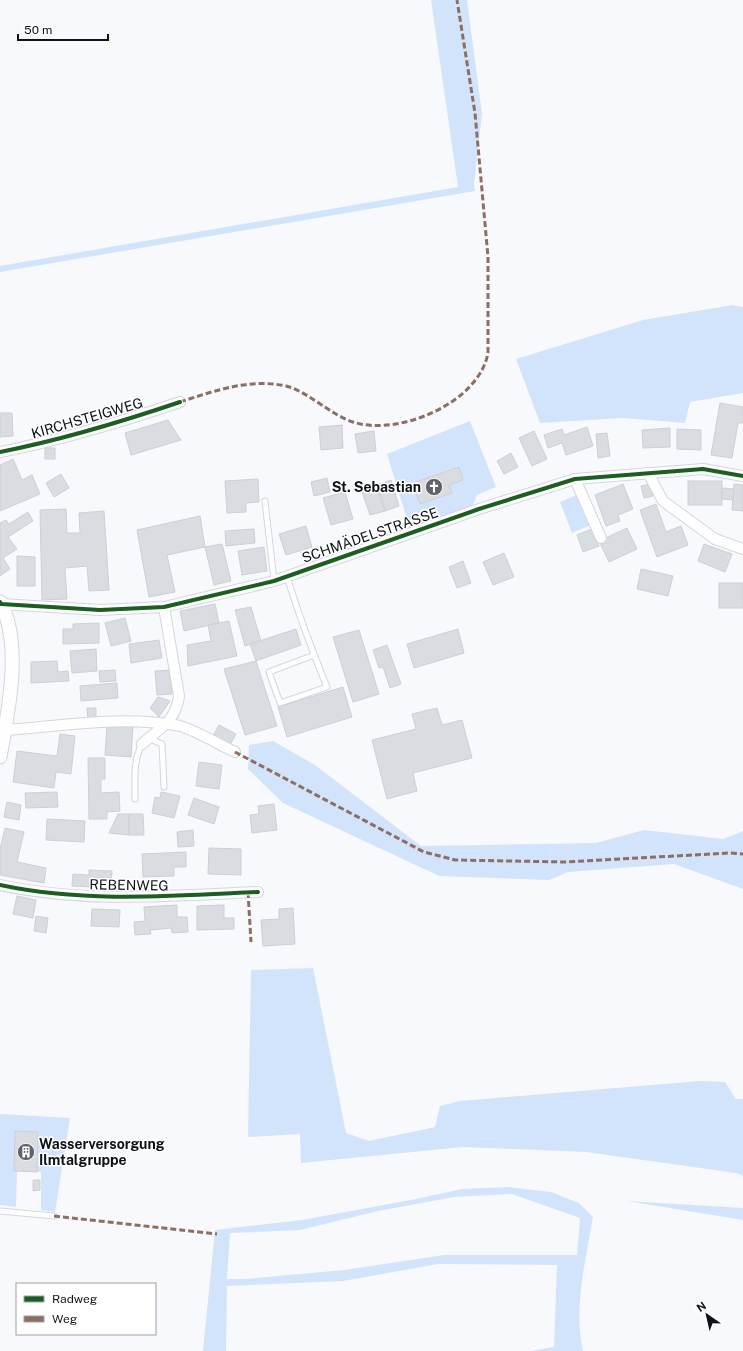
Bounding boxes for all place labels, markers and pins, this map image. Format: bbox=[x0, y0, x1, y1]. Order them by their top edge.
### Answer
church icon: St. Sebastian bbox=[424, 477, 444, 497]
place label: St. Sebastian bbox=[332, 479, 421, 495]
place label: Wasserversorgung Ilmtalgruppe bbox=[39, 1136, 165, 1168]
building icon: Wasserversorgung Ilmtalgruppe bbox=[16, 1142, 36, 1162]

